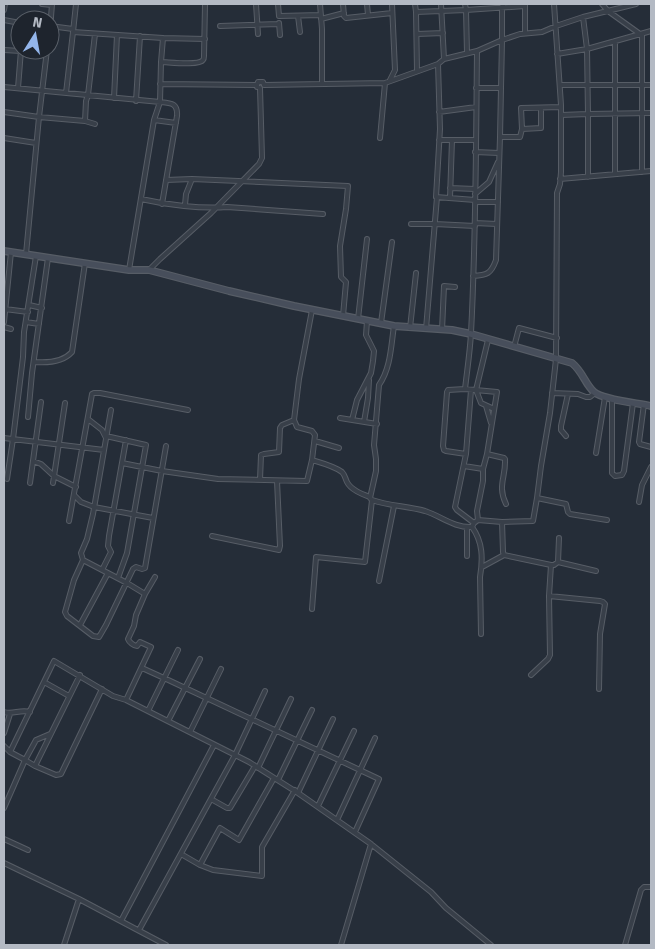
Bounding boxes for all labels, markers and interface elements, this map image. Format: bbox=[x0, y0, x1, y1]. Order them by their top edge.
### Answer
north arrow bbox=[10, 10, 60, 60]
text: N bbox=[31, 13, 44, 32]

